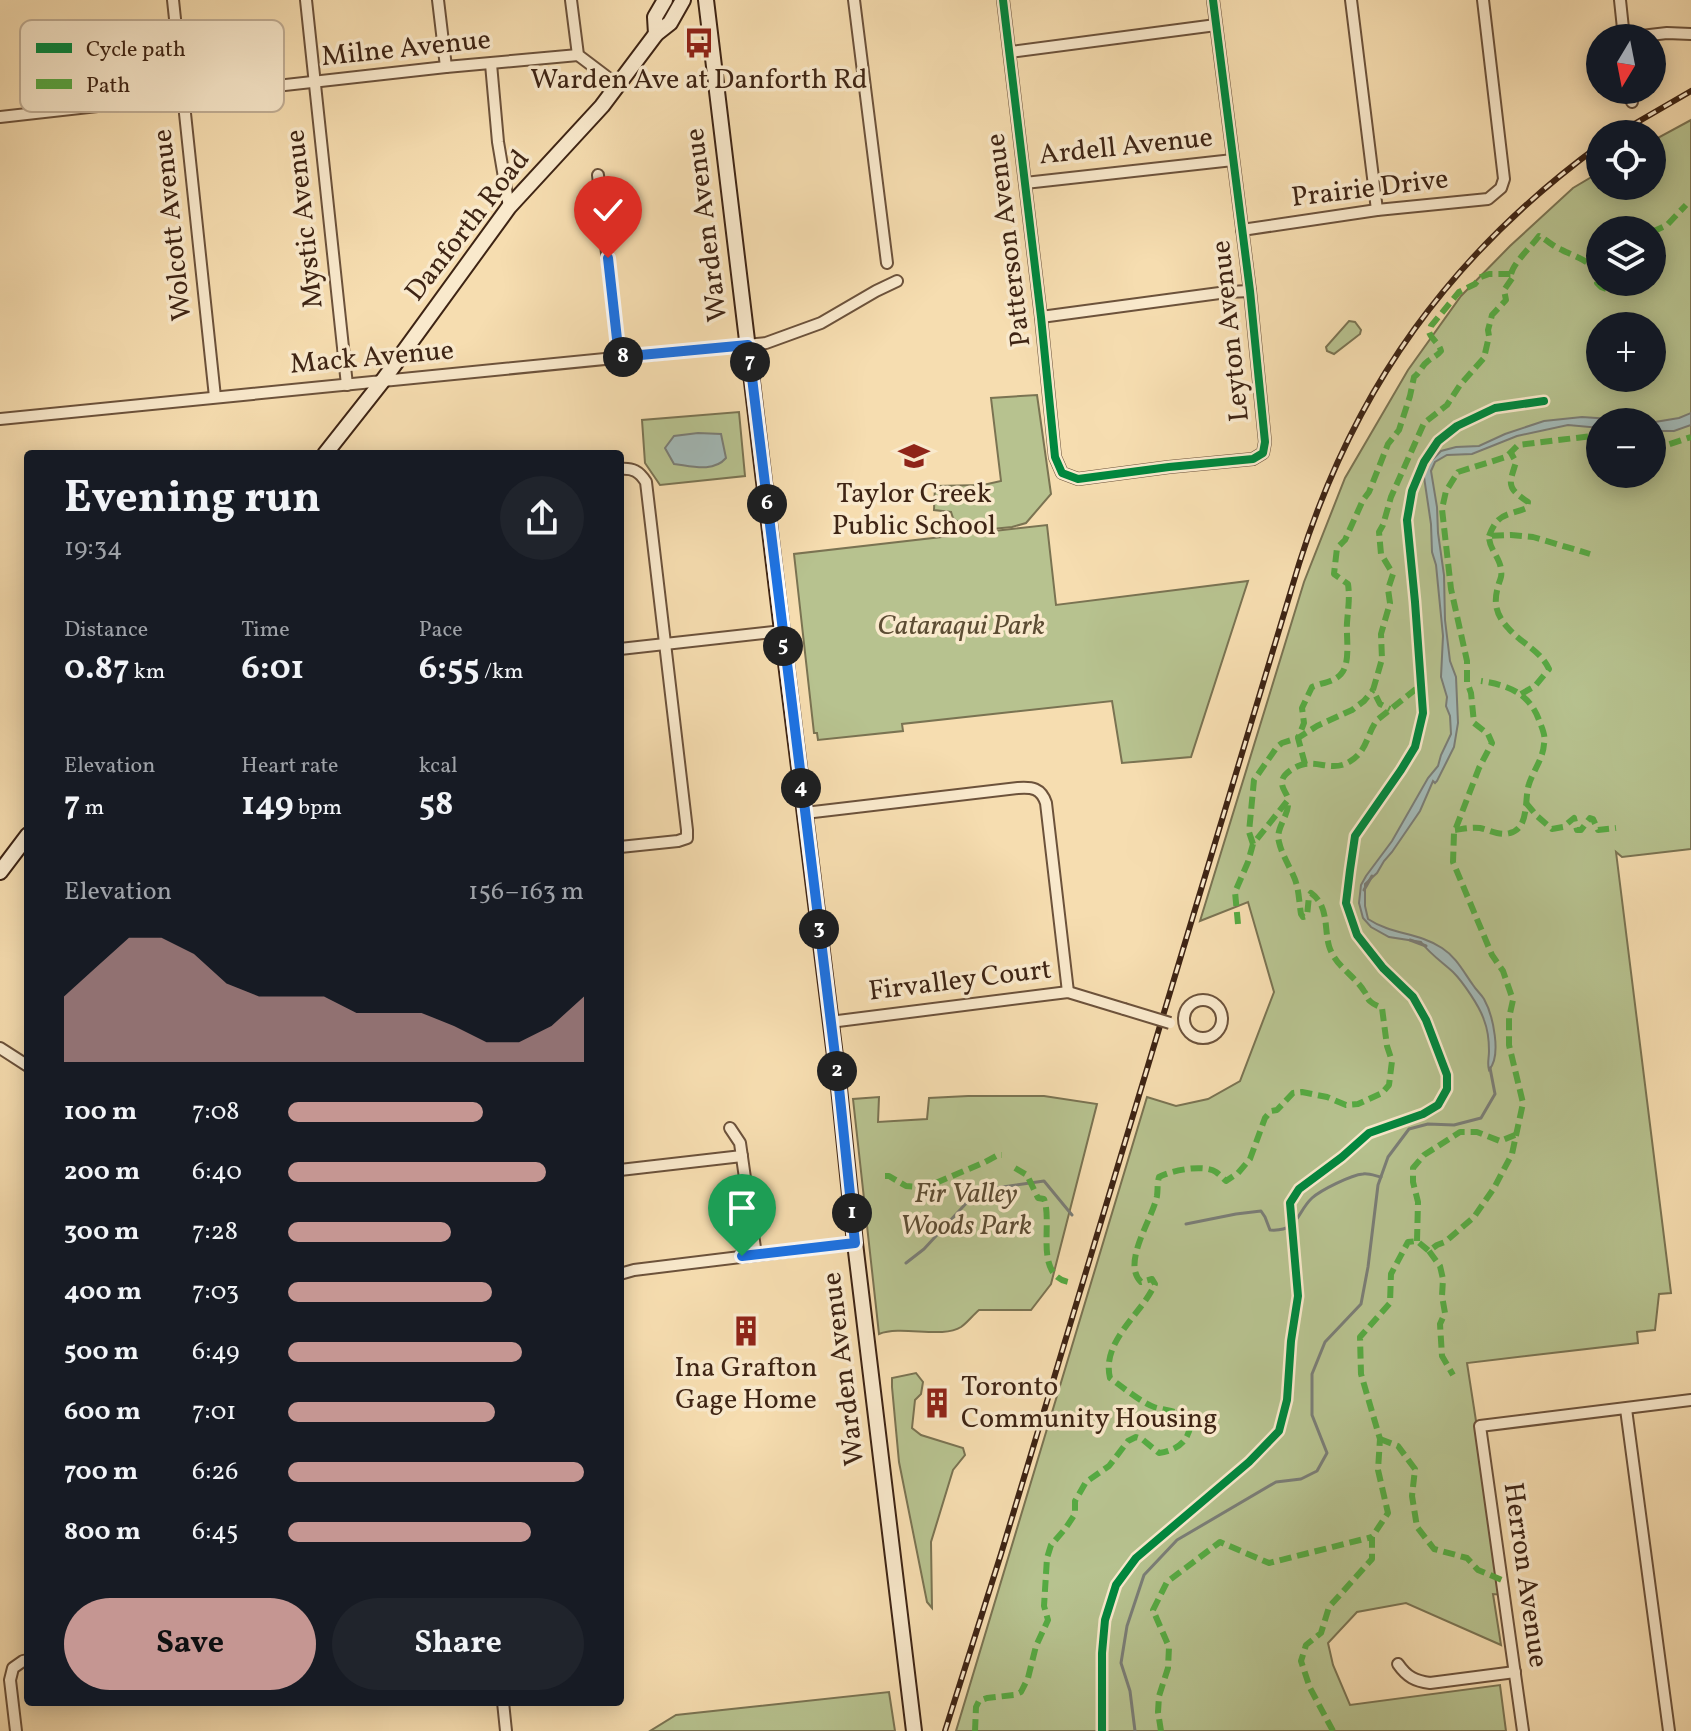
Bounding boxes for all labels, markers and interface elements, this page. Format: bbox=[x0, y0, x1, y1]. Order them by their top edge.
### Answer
legend bbox=[20, 20, 284, 112]
street label: Milne Avenue bbox=[319, 21, 493, 77]
north arrow bbox=[1586, 24, 1666, 104]
map controls bbox=[1586, 24, 1666, 488]
bus stop icon: Warden Ave at Danforth Rd bbox=[682, 26, 716, 60]
text: Cycle path bbox=[86, 35, 186, 66]
place label: Warden Ave at Danforth Rd bbox=[530, 61, 868, 100]
text: Path bbox=[86, 71, 130, 102]
street label: Ardell Avenue bbox=[1037, 118, 1215, 176]
button: locate bbox=[1586, 120, 1666, 200]
street label: Warden Avenue bbox=[676, 126, 738, 324]
street label: Wolcott Avenue bbox=[144, 127, 202, 323]
street label: Mystic Avenue bbox=[276, 128, 334, 310]
street label: Patterson Avenue bbox=[977, 131, 1041, 349]
street label: Danforth Road bbox=[396, 142, 540, 310]
street label: Prairie Drive bbox=[1289, 160, 1451, 218]
pin bbox=[574, 176, 642, 258]
icon: check bbox=[586, 188, 630, 232]
button: layers bbox=[1586, 216, 1666, 296]
street label: Leyton Avenue bbox=[1202, 238, 1260, 424]
button: + bbox=[1586, 312, 1666, 392]
street label: Mack Avenue bbox=[288, 331, 456, 385]
pin: 8 bbox=[603, 337, 643, 377]
text: 8 bbox=[617, 341, 629, 372]
pin: 7 bbox=[730, 342, 770, 382]
text: 7 bbox=[745, 346, 755, 377]
button: − bbox=[1586, 408, 1666, 488]
school or university icon: Taylor Creek Public School bbox=[897, 439, 931, 473]
text: Evening run bbox=[64, 469, 321, 530]
place label: Taylor Creek Public School bbox=[832, 475, 996, 546]
button: share bbox=[500, 476, 584, 560]
pin: 6 bbox=[747, 484, 787, 524]
text: 6 bbox=[761, 488, 773, 519]
text: 19:34 bbox=[64, 530, 123, 566]
park label: Cataraqui Park bbox=[877, 607, 1045, 646]
text: Distance bbox=[64, 615, 148, 646]
text: Time bbox=[241, 615, 290, 646]
text: Pace bbox=[419, 615, 463, 646]
pin: 5 bbox=[763, 626, 803, 666]
text: 5 bbox=[778, 630, 788, 661]
text: 0.87 bbox=[64, 646, 129, 693]
text: 6:01 bbox=[241, 646, 304, 693]
text: 6:55 bbox=[419, 646, 480, 693]
text: km bbox=[129, 657, 165, 688]
text: /km bbox=[480, 657, 524, 688]
text: Elevation bbox=[64, 751, 155, 782]
text: Heart rate bbox=[241, 751, 338, 782]
text: kcal bbox=[419, 751, 458, 782]
pin: 4 bbox=[781, 768, 821, 808]
text: 4 bbox=[794, 772, 808, 803]
text: 7 bbox=[64, 782, 80, 829]
text: 149 bbox=[241, 782, 294, 829]
text: 58 bbox=[419, 782, 454, 829]
text: m bbox=[80, 793, 104, 824]
text: bpm bbox=[294, 793, 342, 824]
text: Elevation bbox=[64, 874, 172, 910]
text: 156–163 m bbox=[468, 874, 584, 910]
pin: 3 bbox=[799, 909, 839, 949]
text: 3 bbox=[813, 913, 825, 944]
street label: Firvalley Court bbox=[866, 950, 1054, 1012]
pin: 2 bbox=[817, 1051, 857, 1091]
text: 2 bbox=[831, 1055, 843, 1086]
text: 100 m bbox=[64, 1094, 137, 1130]
text: 7:08 bbox=[192, 1094, 240, 1130]
text: 200 m bbox=[64, 1154, 140, 1190]
text: 6:40 bbox=[192, 1154, 242, 1190]
pin bbox=[708, 1174, 776, 1256]
park label: Fir Valley Woods Park bbox=[900, 1175, 1032, 1246]
icon: arrive bbox=[720, 1186, 764, 1230]
pin: 1 bbox=[832, 1193, 872, 1233]
text: 1 bbox=[848, 1197, 856, 1228]
text: 300 m bbox=[64, 1214, 140, 1250]
text: 7:28 bbox=[192, 1214, 238, 1250]
street label: Warden Avenue bbox=[813, 1270, 875, 1468]
text: 400 m bbox=[64, 1274, 142, 1310]
text: 7:03 bbox=[192, 1274, 239, 1310]
building icon: Ina Grafton Gage Home bbox=[729, 1314, 763, 1348]
text: 500 m bbox=[64, 1334, 139, 1370]
text: 6:49 bbox=[192, 1334, 240, 1370]
place label: Ina Grafton Gage Home bbox=[675, 1349, 817, 1420]
place label: Toronto Community Housing bbox=[961, 1368, 1218, 1439]
building icon: Toronto Community Housing bbox=[920, 1386, 954, 1420]
text: 600 m bbox=[64, 1394, 141, 1430]
text: 7:01 bbox=[192, 1394, 236, 1430]
text: 700 m bbox=[64, 1454, 138, 1490]
text: 6:26 bbox=[192, 1454, 238, 1490]
street label: Herron Avenue bbox=[1493, 1480, 1557, 1670]
text: 800 m bbox=[64, 1514, 141, 1550]
text: 6:45 bbox=[192, 1514, 239, 1550]
button: Save bbox=[64, 1598, 316, 1690]
button: Share bbox=[332, 1598, 584, 1690]

